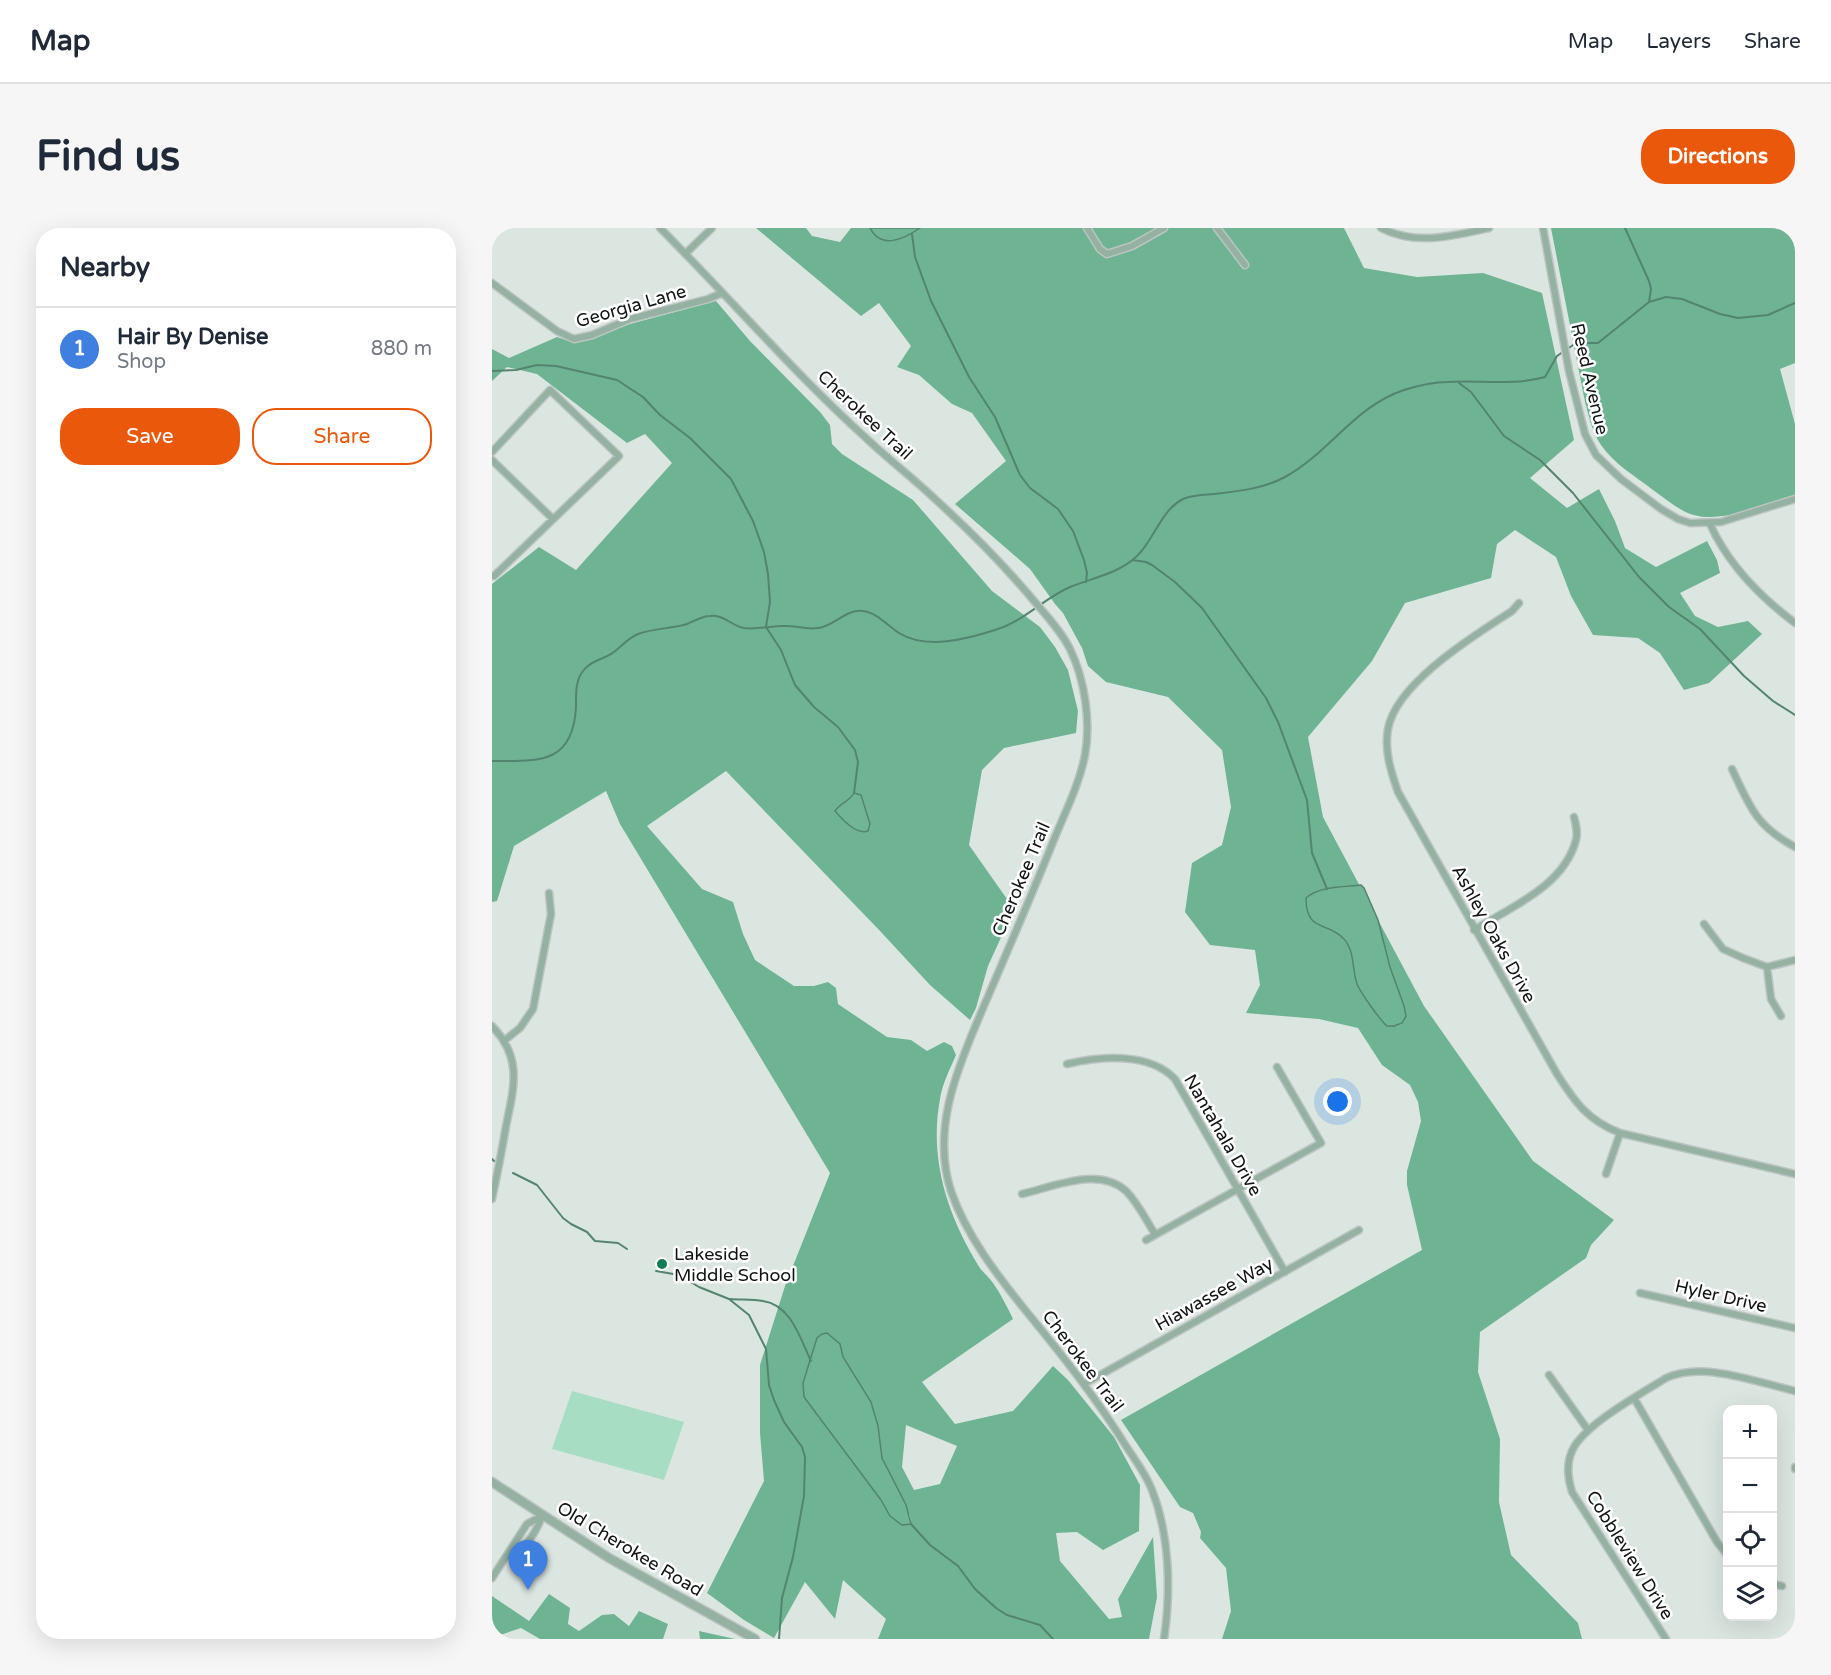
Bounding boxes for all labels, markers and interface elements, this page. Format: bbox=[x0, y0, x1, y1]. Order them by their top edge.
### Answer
text: Map bbox=[30, 24, 90, 58]
text: Map bbox=[1568, 29, 1613, 54]
text: Layers bbox=[1646, 29, 1711, 54]
text: Share bbox=[1744, 29, 1801, 54]
button: Directions bbox=[1641, 129, 1795, 184]
text: Find us bbox=[36, 131, 180, 182]
text: Nearby bbox=[60, 252, 150, 283]
street label: Georgia Lane bbox=[573, 280, 689, 332]
street label: Reed Avenue bbox=[1566, 321, 1614, 437]
text: Hair By Denise bbox=[117, 324, 269, 350]
text: 1 bbox=[73, 337, 86, 361]
text: 880 m bbox=[371, 337, 432, 361]
text: Shop bbox=[117, 350, 166, 374]
street label: Cherokee Trail bbox=[813, 365, 917, 465]
button: Save bbox=[60, 408, 240, 465]
button: Share bbox=[252, 408, 432, 465]
street label: Cherokee Trail bbox=[987, 819, 1055, 939]
street label: Ashley Oaks Drive bbox=[1447, 861, 1541, 1007]
street label: Nantahala Drive bbox=[1179, 1070, 1267, 1200]
your location bbox=[1323, 1087, 1352, 1116]
place label: Lakeside Middle School bbox=[674, 1243, 796, 1286]
street label: Hiawassee Way bbox=[1151, 1252, 1277, 1336]
marker: Lakeside Middle School bbox=[655, 1257, 669, 1271]
street label: Hyler Drive bbox=[1673, 1275, 1769, 1317]
street label: Cherokee Trail bbox=[1038, 1306, 1128, 1416]
map controls bbox=[1723, 1405, 1777, 1621]
button: + bbox=[1723, 1405, 1777, 1459]
button: − bbox=[1723, 1459, 1777, 1513]
street label: Cobbleview Drive bbox=[1581, 1486, 1679, 1624]
street label: Old Cherokee Road bbox=[553, 1497, 707, 1601]
button: locate bbox=[1723, 1513, 1777, 1567]
pin: 1 bbox=[508, 1540, 548, 1590]
button: layers bbox=[1723, 1567, 1777, 1621]

